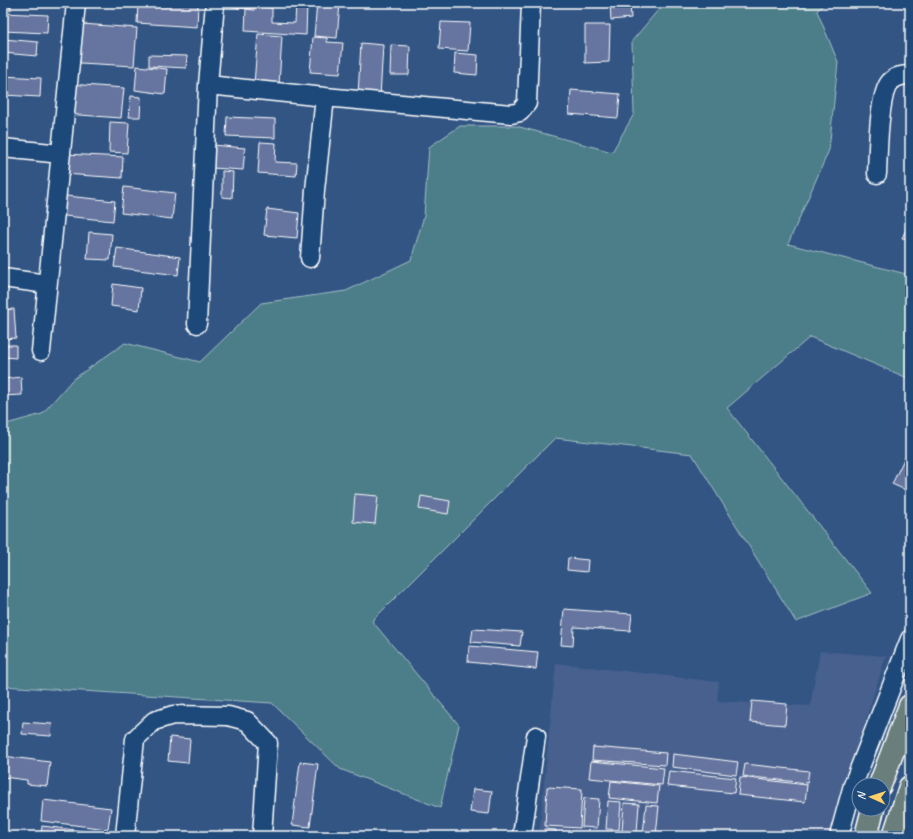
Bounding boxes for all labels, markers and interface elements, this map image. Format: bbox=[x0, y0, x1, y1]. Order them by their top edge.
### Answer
north arrow bbox=[851, 777, 891, 817]
text: N bbox=[854, 791, 868, 800]

